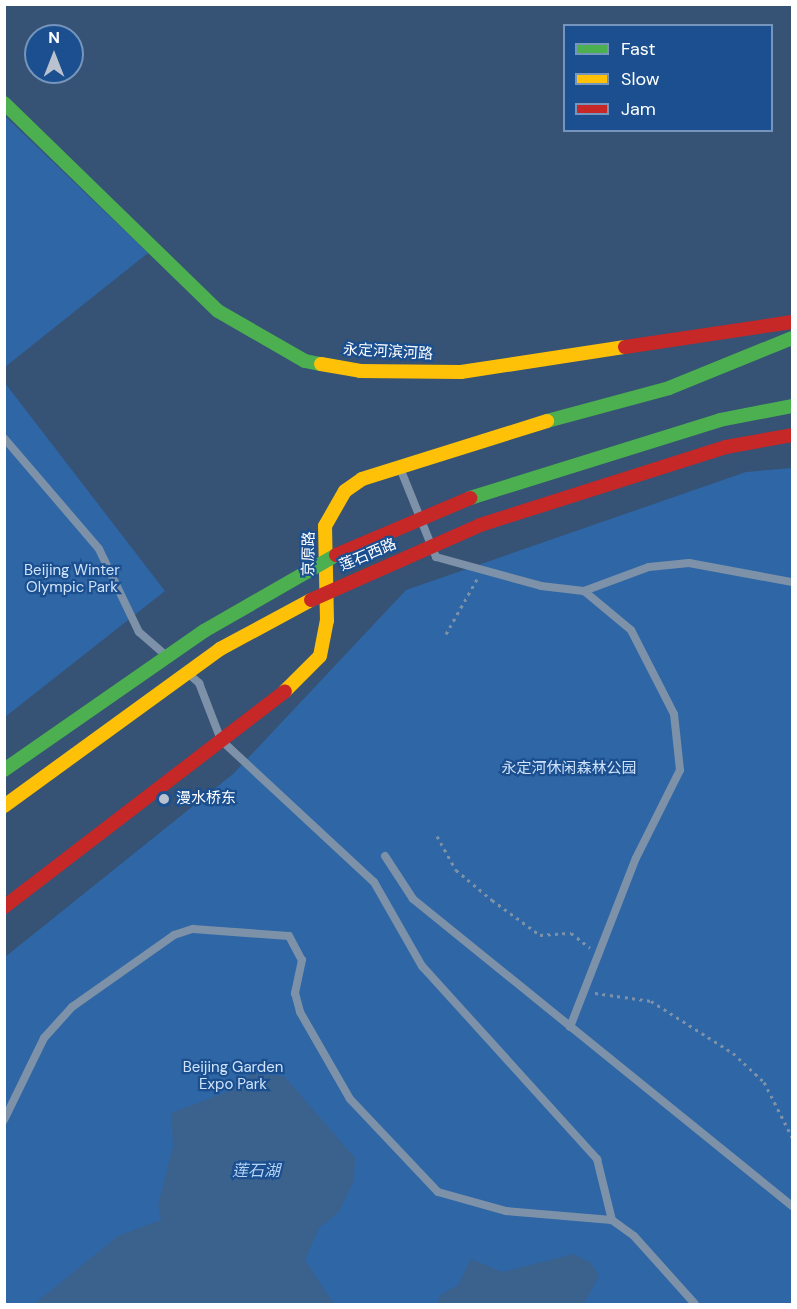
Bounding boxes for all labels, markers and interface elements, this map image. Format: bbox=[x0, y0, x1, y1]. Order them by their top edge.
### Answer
north arrow bbox=[24, 24, 84, 84]
legend bbox=[563, 24, 773, 132]
text: N bbox=[48, 27, 60, 48]
text: Fast bbox=[621, 37, 656, 61]
text: Slow bbox=[621, 67, 660, 91]
text: Jam bbox=[621, 97, 656, 121]
street label: 永定河滨河路 bbox=[343, 341, 433, 363]
street label: 京原路 bbox=[300, 531, 318, 577]
street label: 莲石西路 bbox=[337, 535, 399, 575]
park label: Beijing Winter Olympic Park bbox=[24, 561, 120, 596]
park label: 永定河休闲森林公园 bbox=[502, 760, 636, 778]
place label: 漫水桥东 bbox=[176, 790, 236, 808]
marker: 漫水桥东 bbox=[157, 792, 171, 806]
park label: Beijing Garden Expo Park bbox=[183, 1058, 283, 1093]
water label: 莲石湖 bbox=[232, 1161, 280, 1181]

